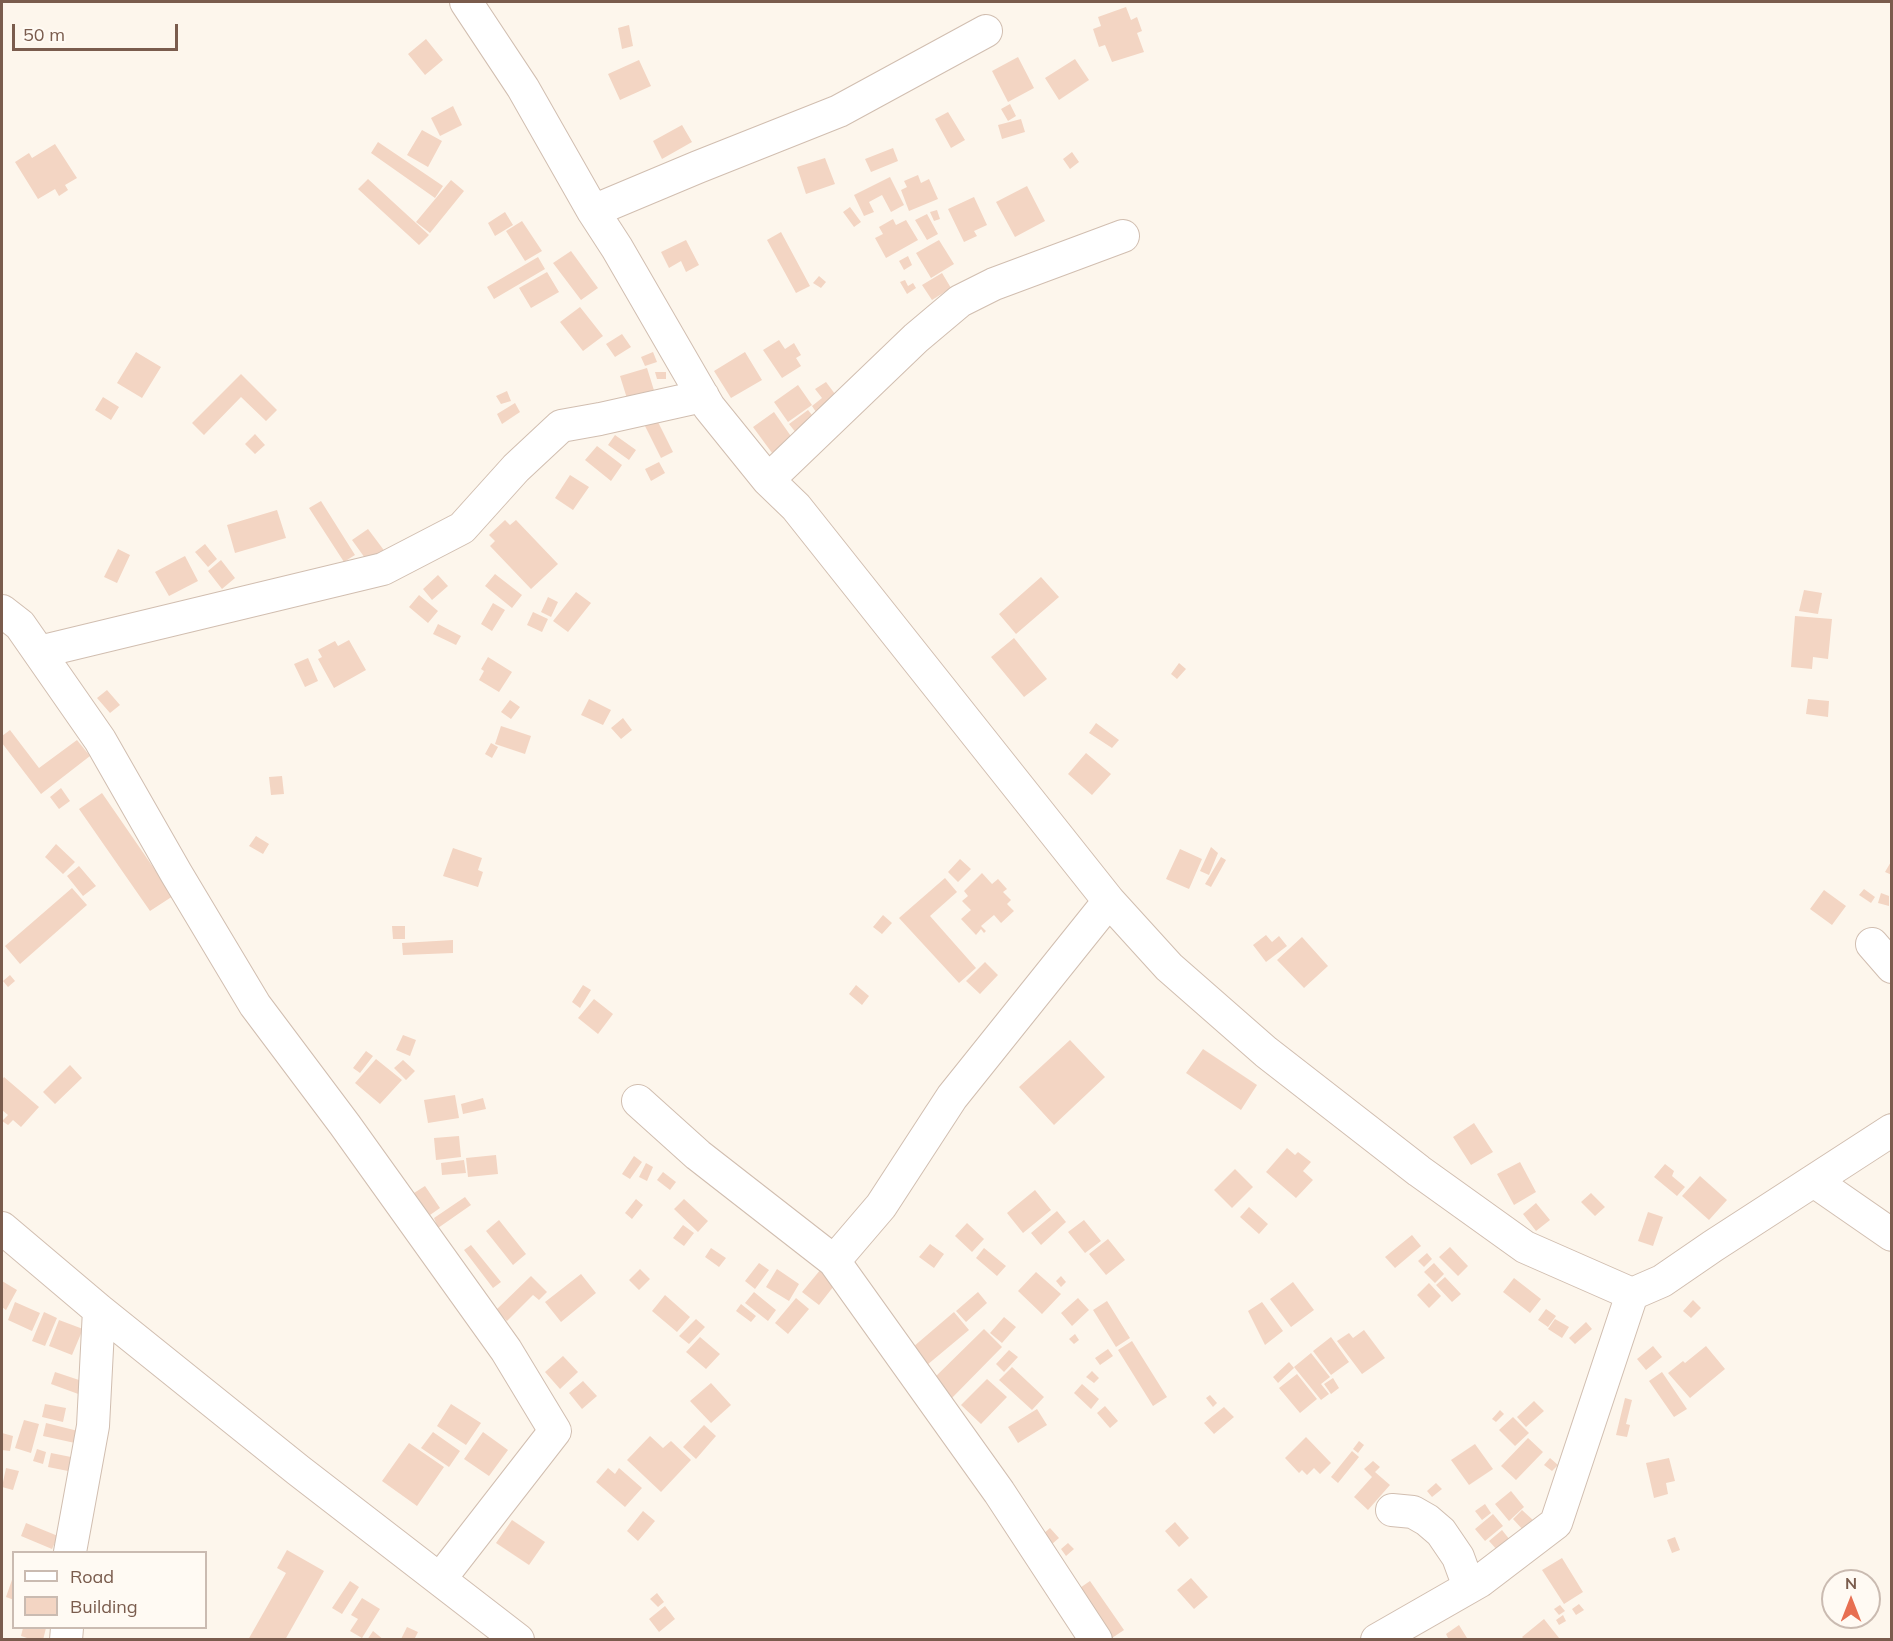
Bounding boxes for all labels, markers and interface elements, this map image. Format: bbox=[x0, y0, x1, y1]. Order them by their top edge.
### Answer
scale bar bbox=[15, 12, 182, 50]
text: 50 m bbox=[23, 23, 65, 46]
legend bbox=[12, 1551, 207, 1629]
text: Road bbox=[70, 1565, 114, 1588]
north arrow bbox=[1821, 1569, 1881, 1629]
text: N bbox=[1845, 1573, 1857, 1593]
text: Building bbox=[70, 1595, 138, 1618]

